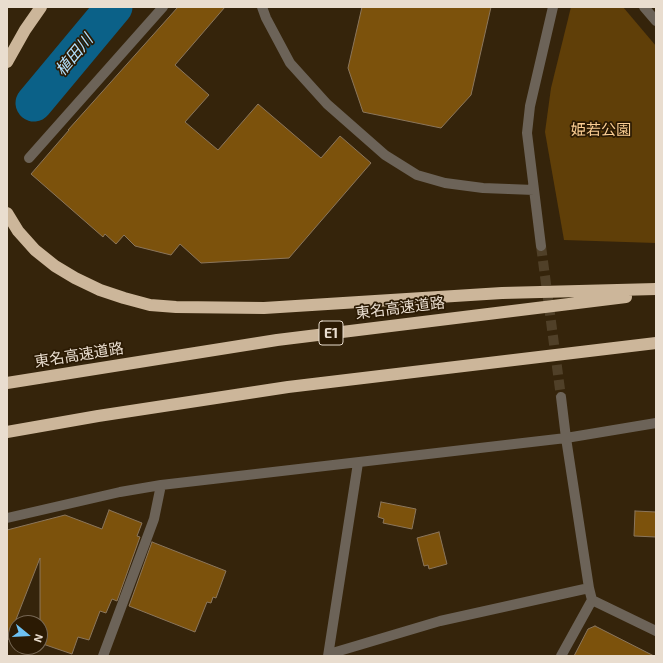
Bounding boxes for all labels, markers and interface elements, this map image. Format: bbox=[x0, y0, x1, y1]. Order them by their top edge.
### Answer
water label: 植田川 bbox=[51, 30, 97, 80]
park label: 姫若公園 bbox=[571, 121, 631, 139]
street label: 東名高速道路 bbox=[354, 294, 446, 322]
road number: E1 bbox=[319, 321, 343, 345]
street label: 東名高速道路 bbox=[33, 339, 125, 371]
north arrow bbox=[8, 615, 48, 655]
text: N bbox=[32, 633, 46, 644]

